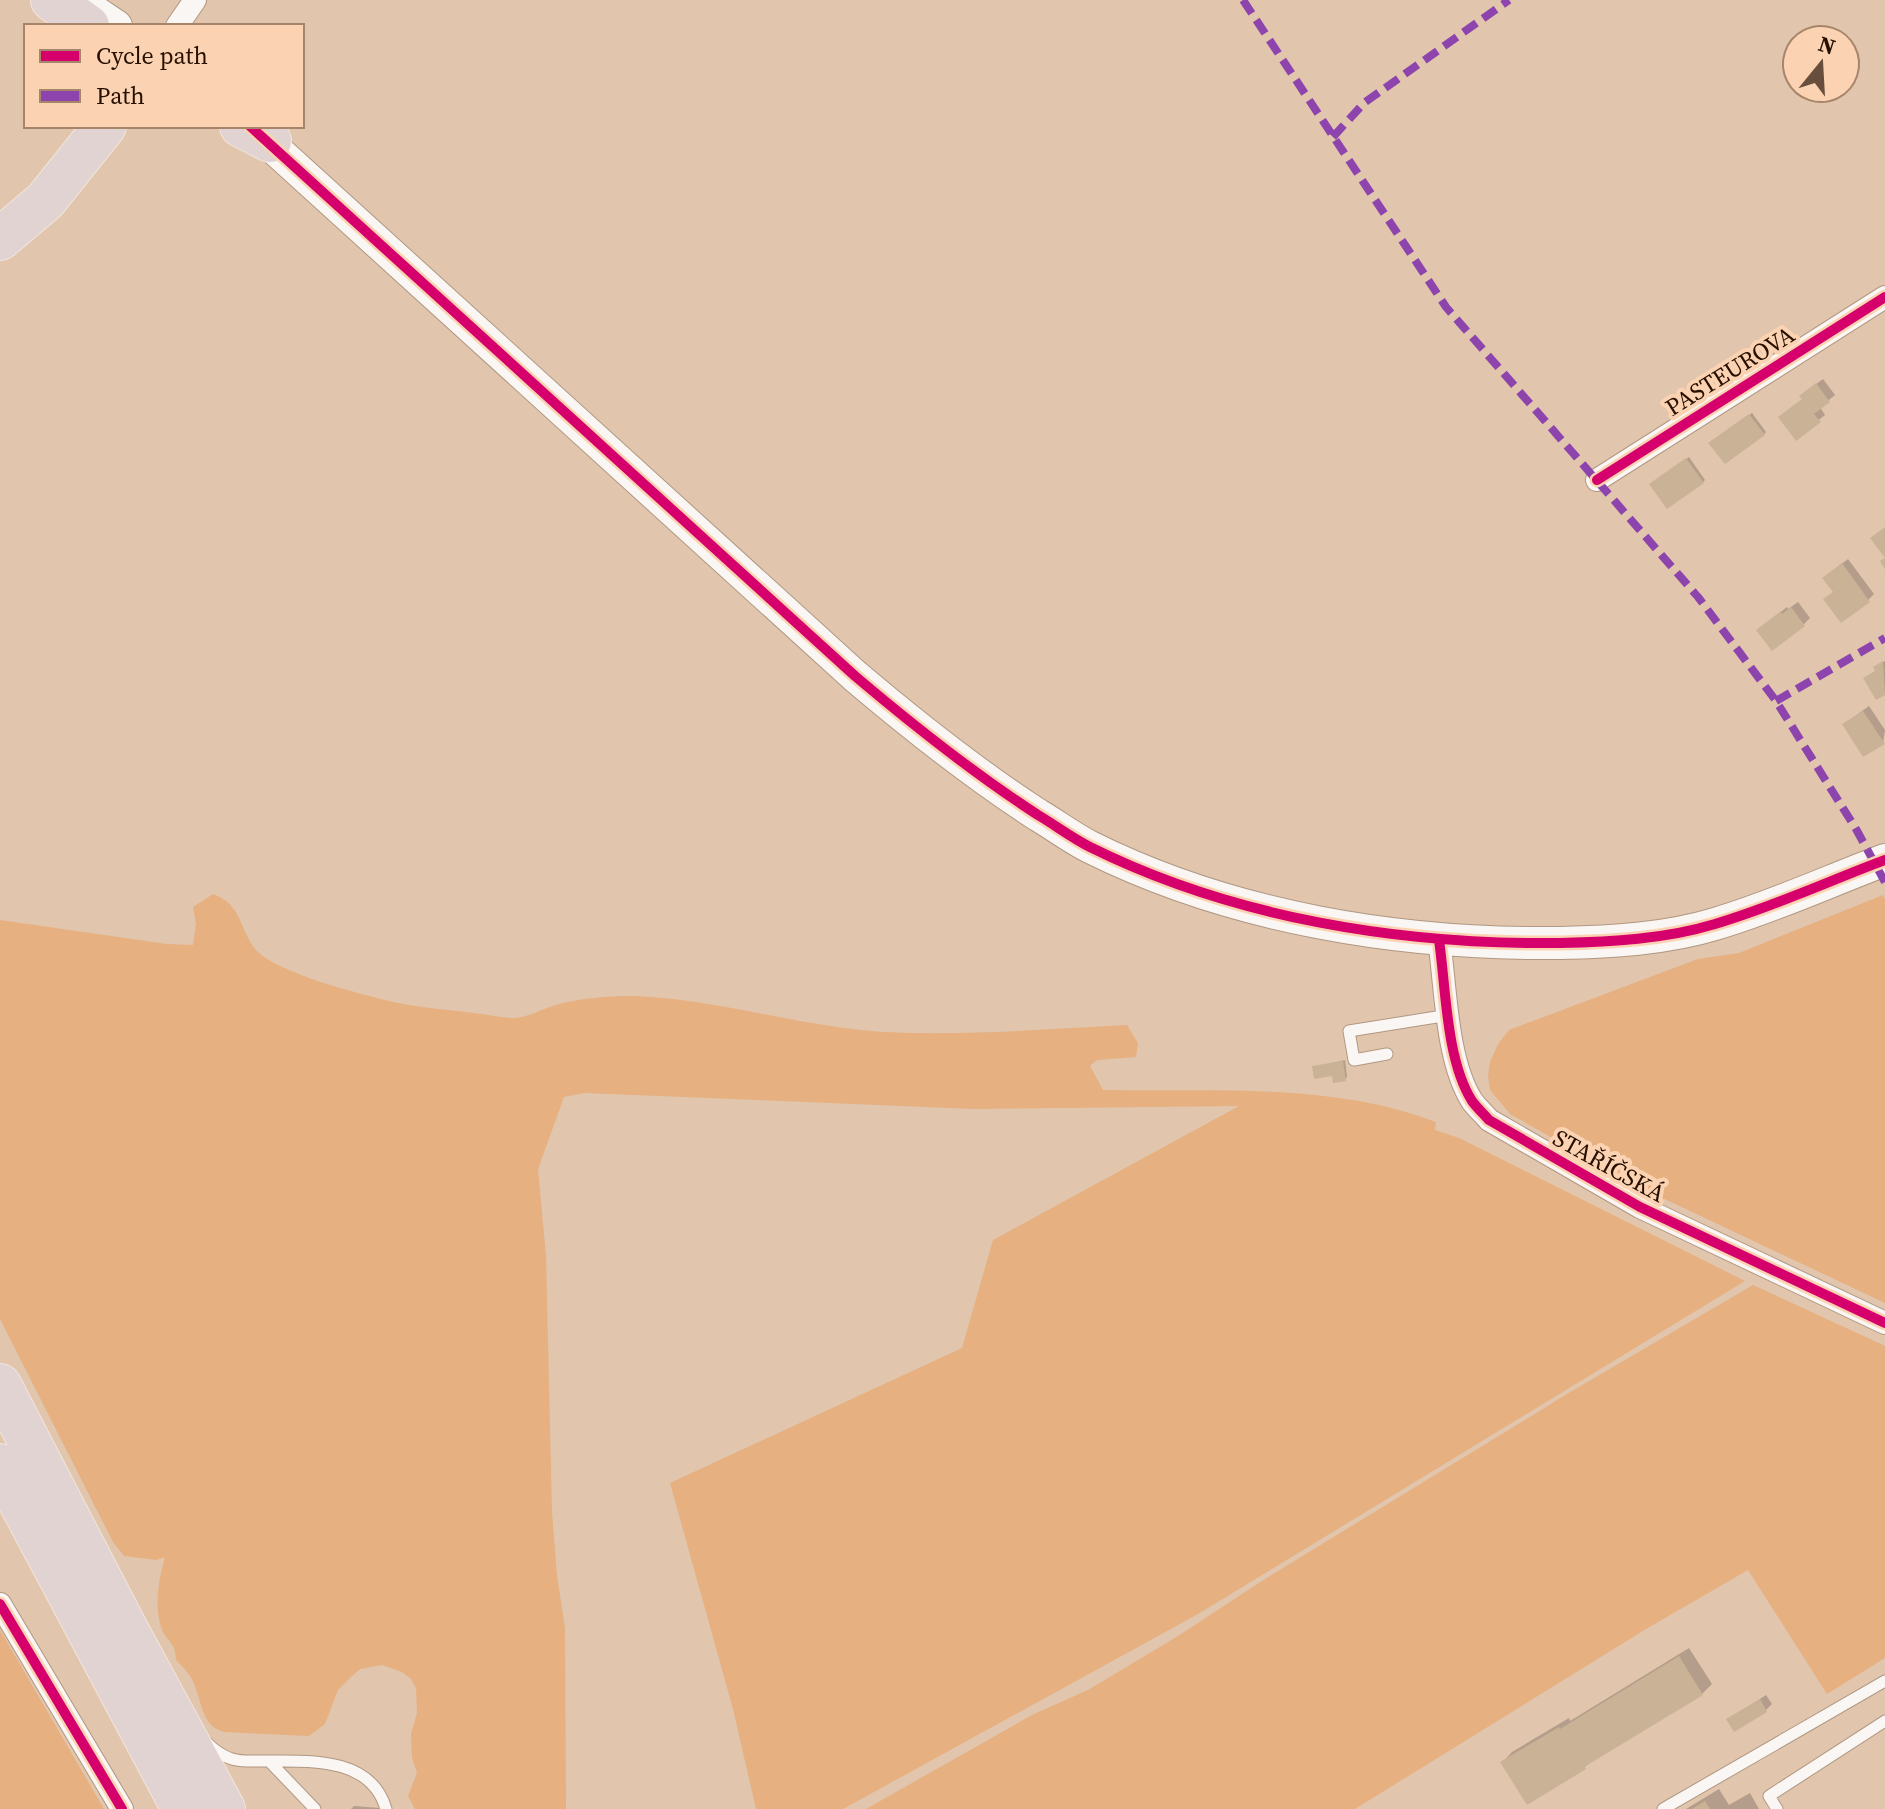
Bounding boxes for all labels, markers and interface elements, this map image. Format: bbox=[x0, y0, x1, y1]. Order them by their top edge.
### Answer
legend bbox=[24, 24, 304, 128]
north arrow bbox=[1781, 24, 1861, 104]
text: N bbox=[1815, 28, 1839, 62]
text: Cycle path bbox=[96, 39, 208, 72]
text: Path bbox=[96, 79, 145, 112]
street label: PASTEUROVA bbox=[1659, 318, 1801, 423]
street label: STAŘÍČSKÁ bbox=[1547, 1121, 1671, 1210]

